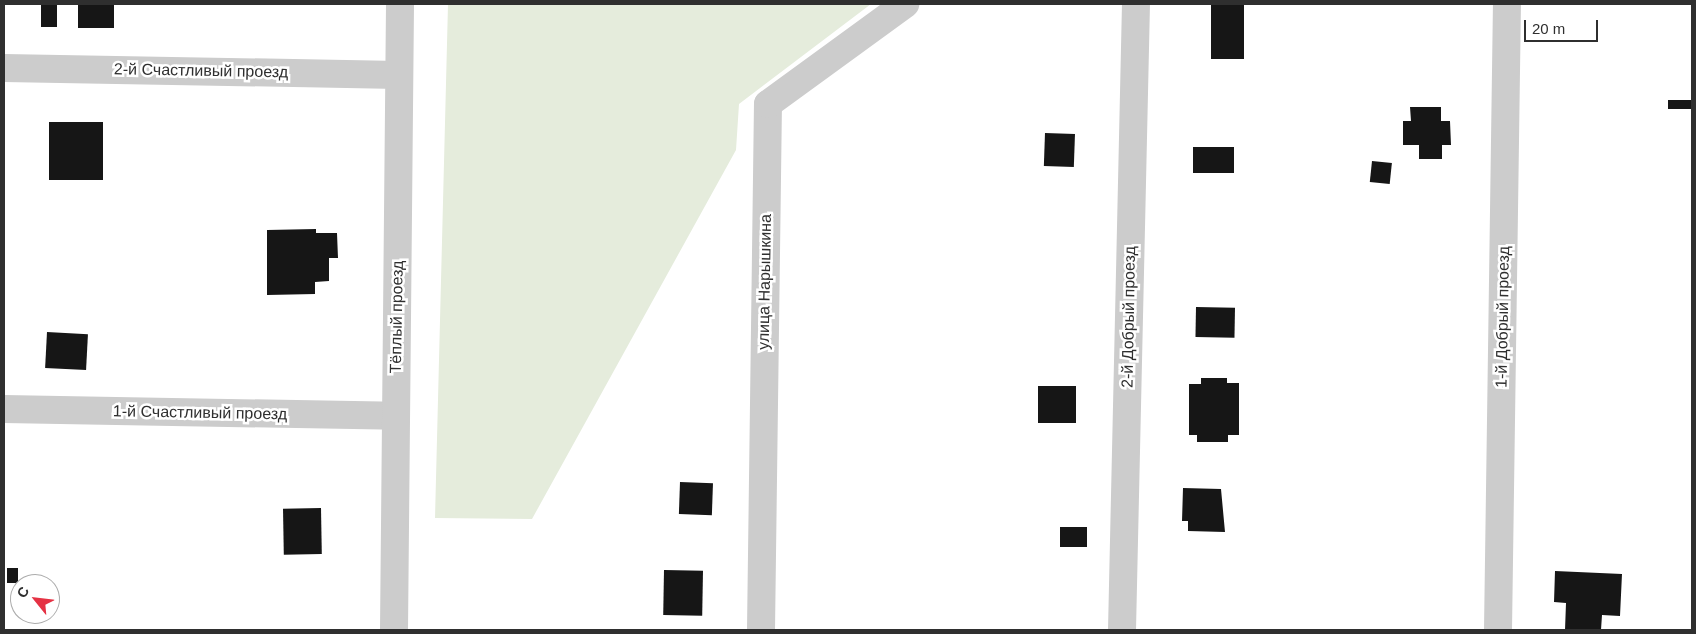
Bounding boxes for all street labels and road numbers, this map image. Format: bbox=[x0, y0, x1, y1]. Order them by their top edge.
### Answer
street label: 2-й Счастливый проезд bbox=[114, 60, 288, 82]
street label: улица Нарышкина bbox=[754, 214, 776, 350]
street label: 2-й Добрый проезд bbox=[1118, 246, 1140, 388]
street label: 1-й Добрый проезд bbox=[1492, 246, 1514, 388]
street label: Тёплый проезд bbox=[386, 260, 408, 374]
street label: 1-й Счастливый проезд bbox=[113, 402, 287, 424]

